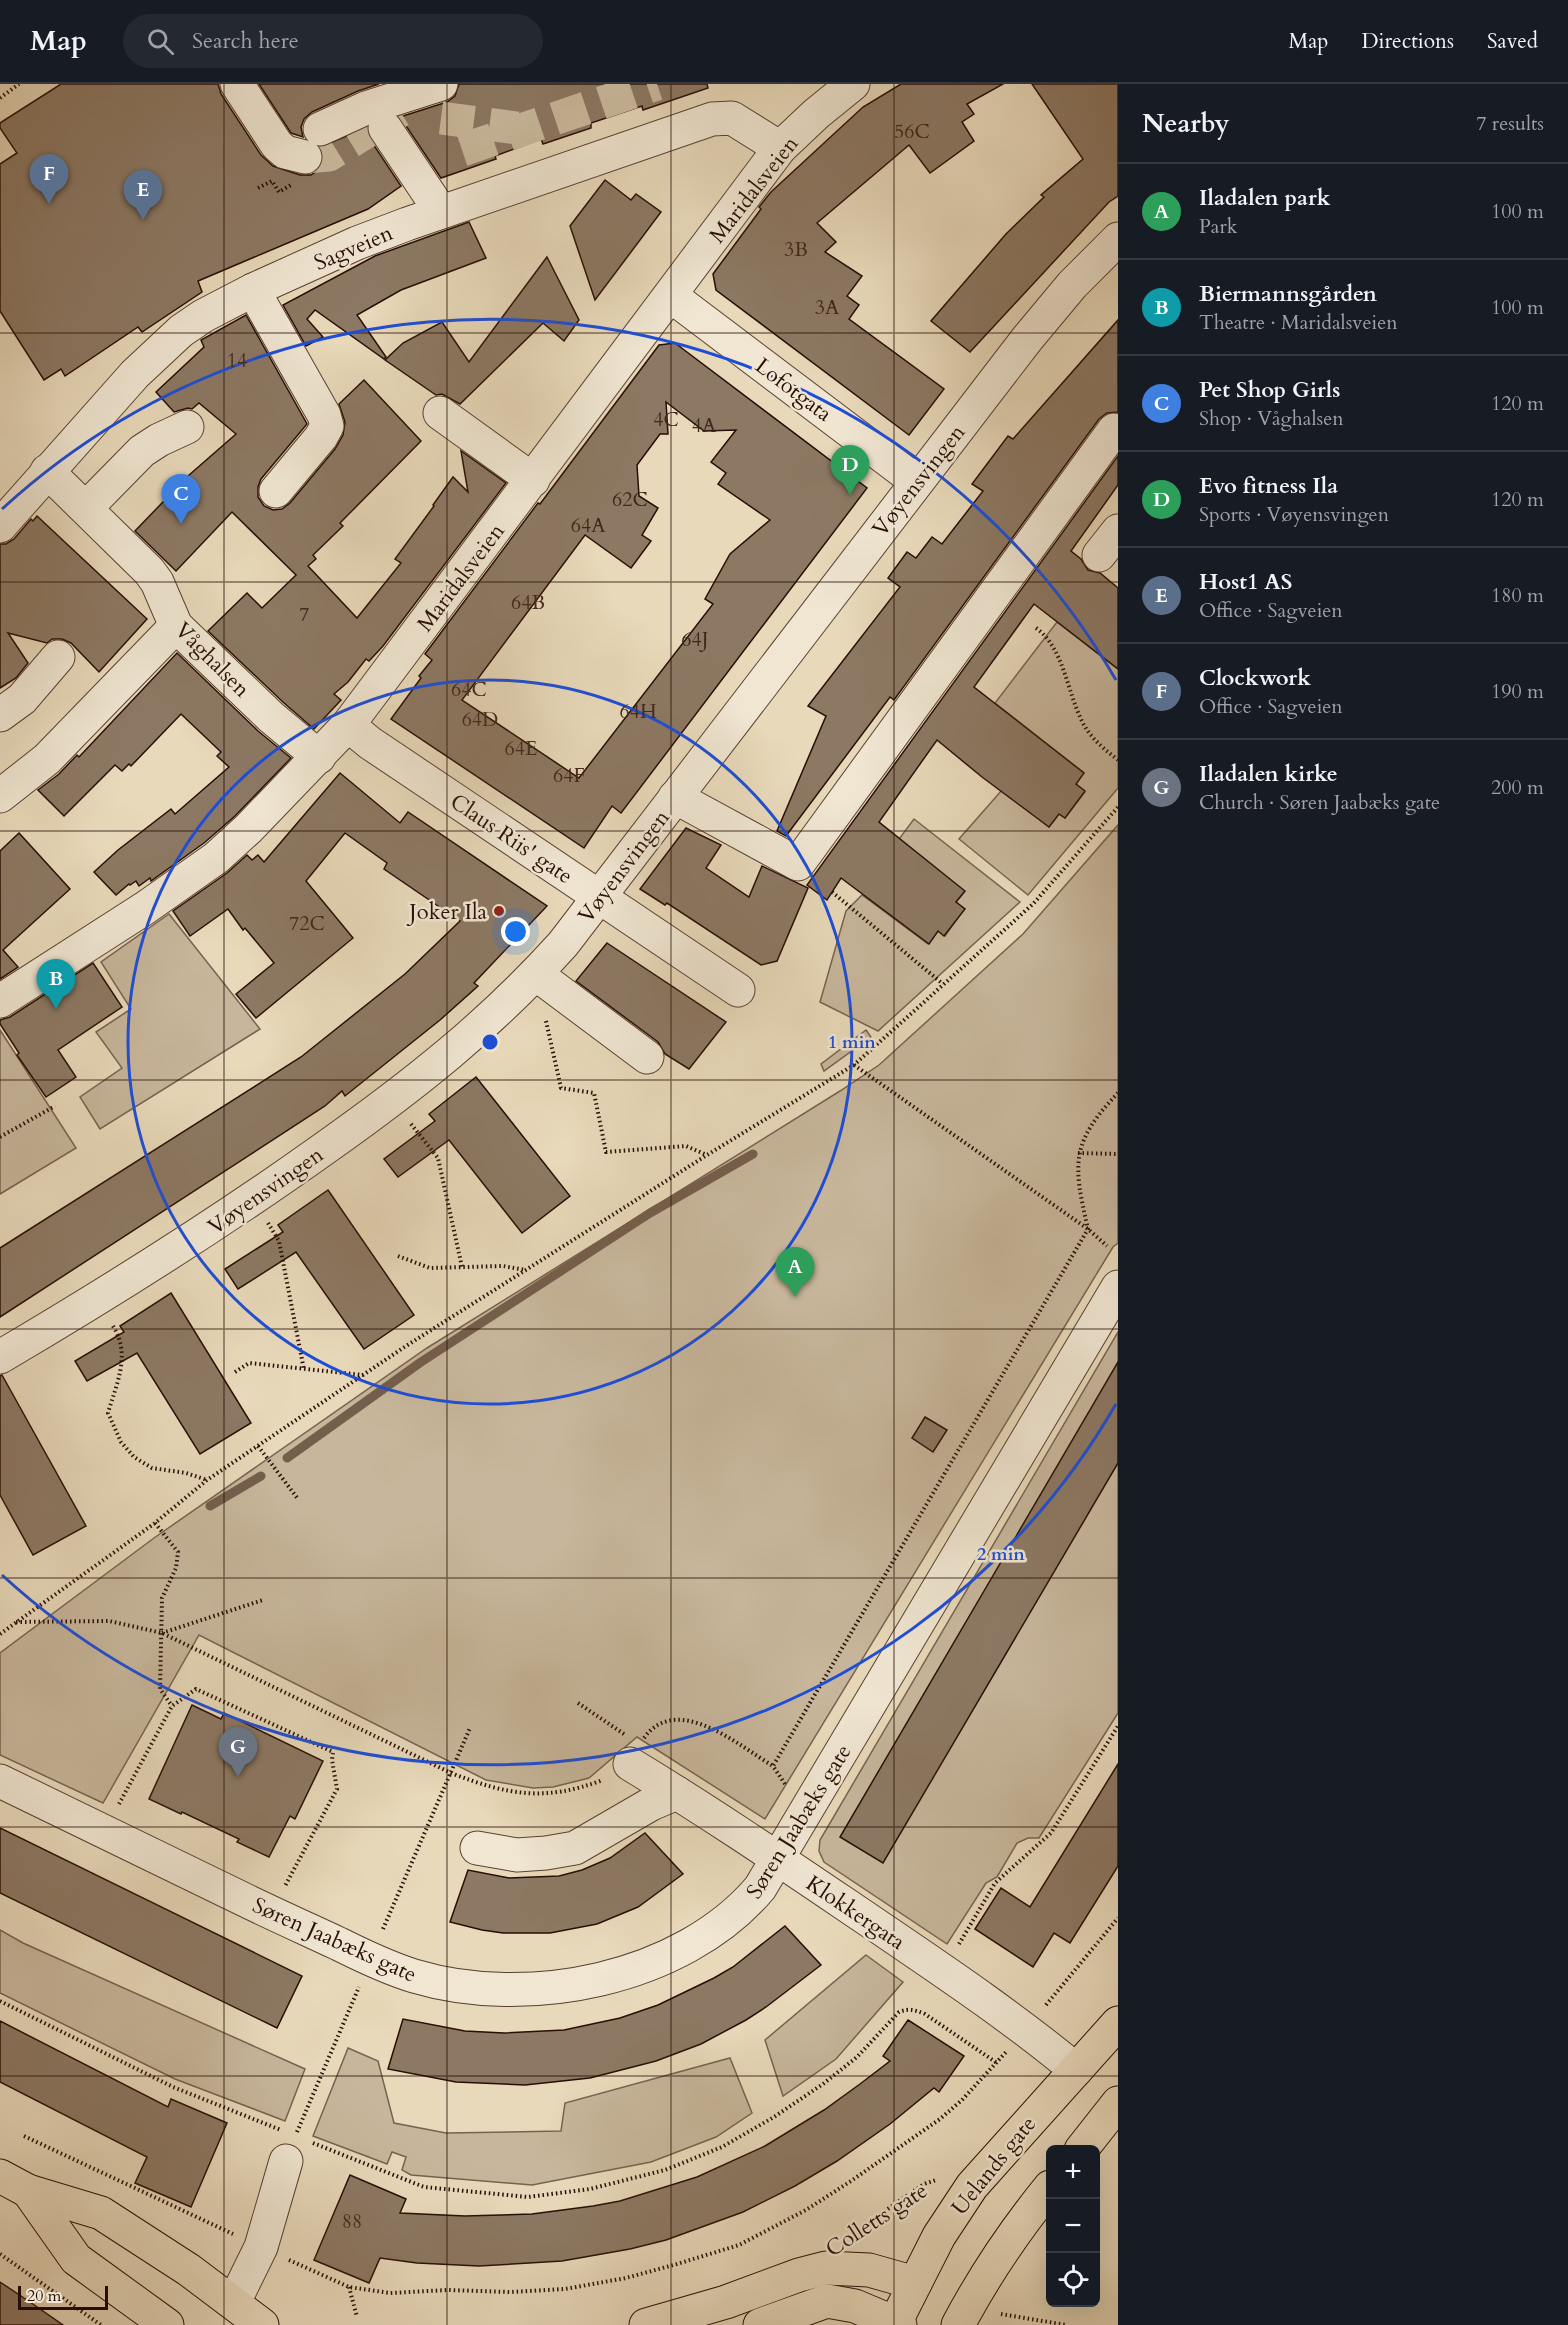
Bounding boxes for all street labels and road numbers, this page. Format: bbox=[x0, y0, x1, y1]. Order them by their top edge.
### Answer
street label: Maridalsveien bbox=[702, 129, 805, 249]
street label: Sagveien bbox=[309, 218, 398, 278]
street label: Lofotgata bbox=[749, 351, 838, 429]
street label: Vøyensvingen bbox=[866, 418, 972, 543]
street label: Maridalsveien bbox=[410, 517, 512, 638]
street label: Våghalsen bbox=[168, 615, 257, 704]
street label: Claus Riis' gate bbox=[444, 787, 579, 891]
street label: Vøyensvingen bbox=[571, 803, 677, 929]
street label: Vøyensvingen bbox=[202, 1140, 330, 1242]
street label: Søren Jaabæks gate bbox=[739, 1739, 858, 1904]
street label: Klokkergata bbox=[800, 1869, 911, 1957]
street label: Søren Jaabæks gate bbox=[248, 1890, 421, 1990]
street label: Uelands gate bbox=[945, 2110, 1043, 2221]
street label: Colletts gate bbox=[820, 2176, 933, 2264]

